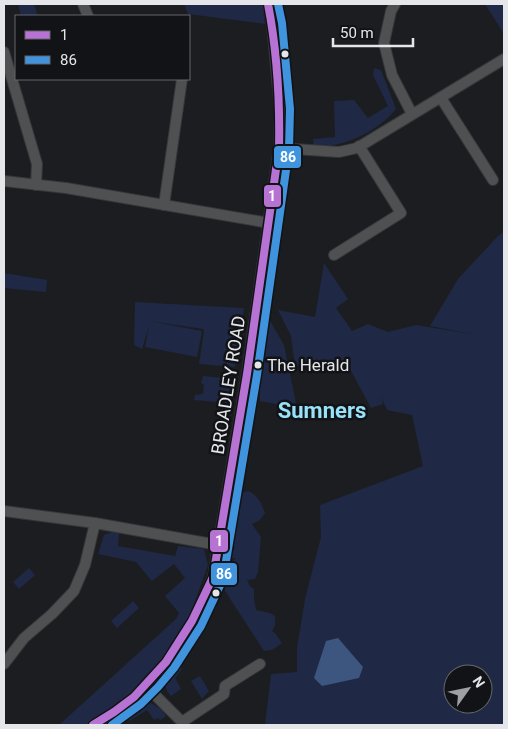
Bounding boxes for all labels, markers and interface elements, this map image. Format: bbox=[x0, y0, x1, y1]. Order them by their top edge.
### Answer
legend bbox=[15, 15, 190, 80]
scale bar bbox=[333, 15, 413, 47]
text: 50 m bbox=[340, 24, 374, 42]
text: 1 bbox=[60, 26, 68, 44]
unlabelled marker bbox=[280, 49, 290, 59]
text: 86 bbox=[60, 51, 77, 69]
line badge: 86 bbox=[273, 145, 302, 169]
text: 86 bbox=[280, 149, 296, 165]
line badge: 1 bbox=[263, 184, 282, 208]
text: 1 bbox=[268, 188, 276, 204]
street label: BROADLEY ROAD bbox=[207, 314, 249, 456]
place label: The Herald bbox=[267, 355, 349, 375]
marker: The Herald bbox=[253, 360, 263, 370]
district label: Sumners bbox=[278, 398, 366, 423]
line badge: 1 bbox=[209, 529, 229, 553]
text: 1 bbox=[215, 533, 223, 549]
line badge: 86 bbox=[210, 562, 238, 586]
text: 86 bbox=[216, 566, 232, 582]
unlabelled marker bbox=[211, 588, 221, 598]
north arrow bbox=[443, 664, 493, 714]
text: N bbox=[469, 673, 488, 690]

